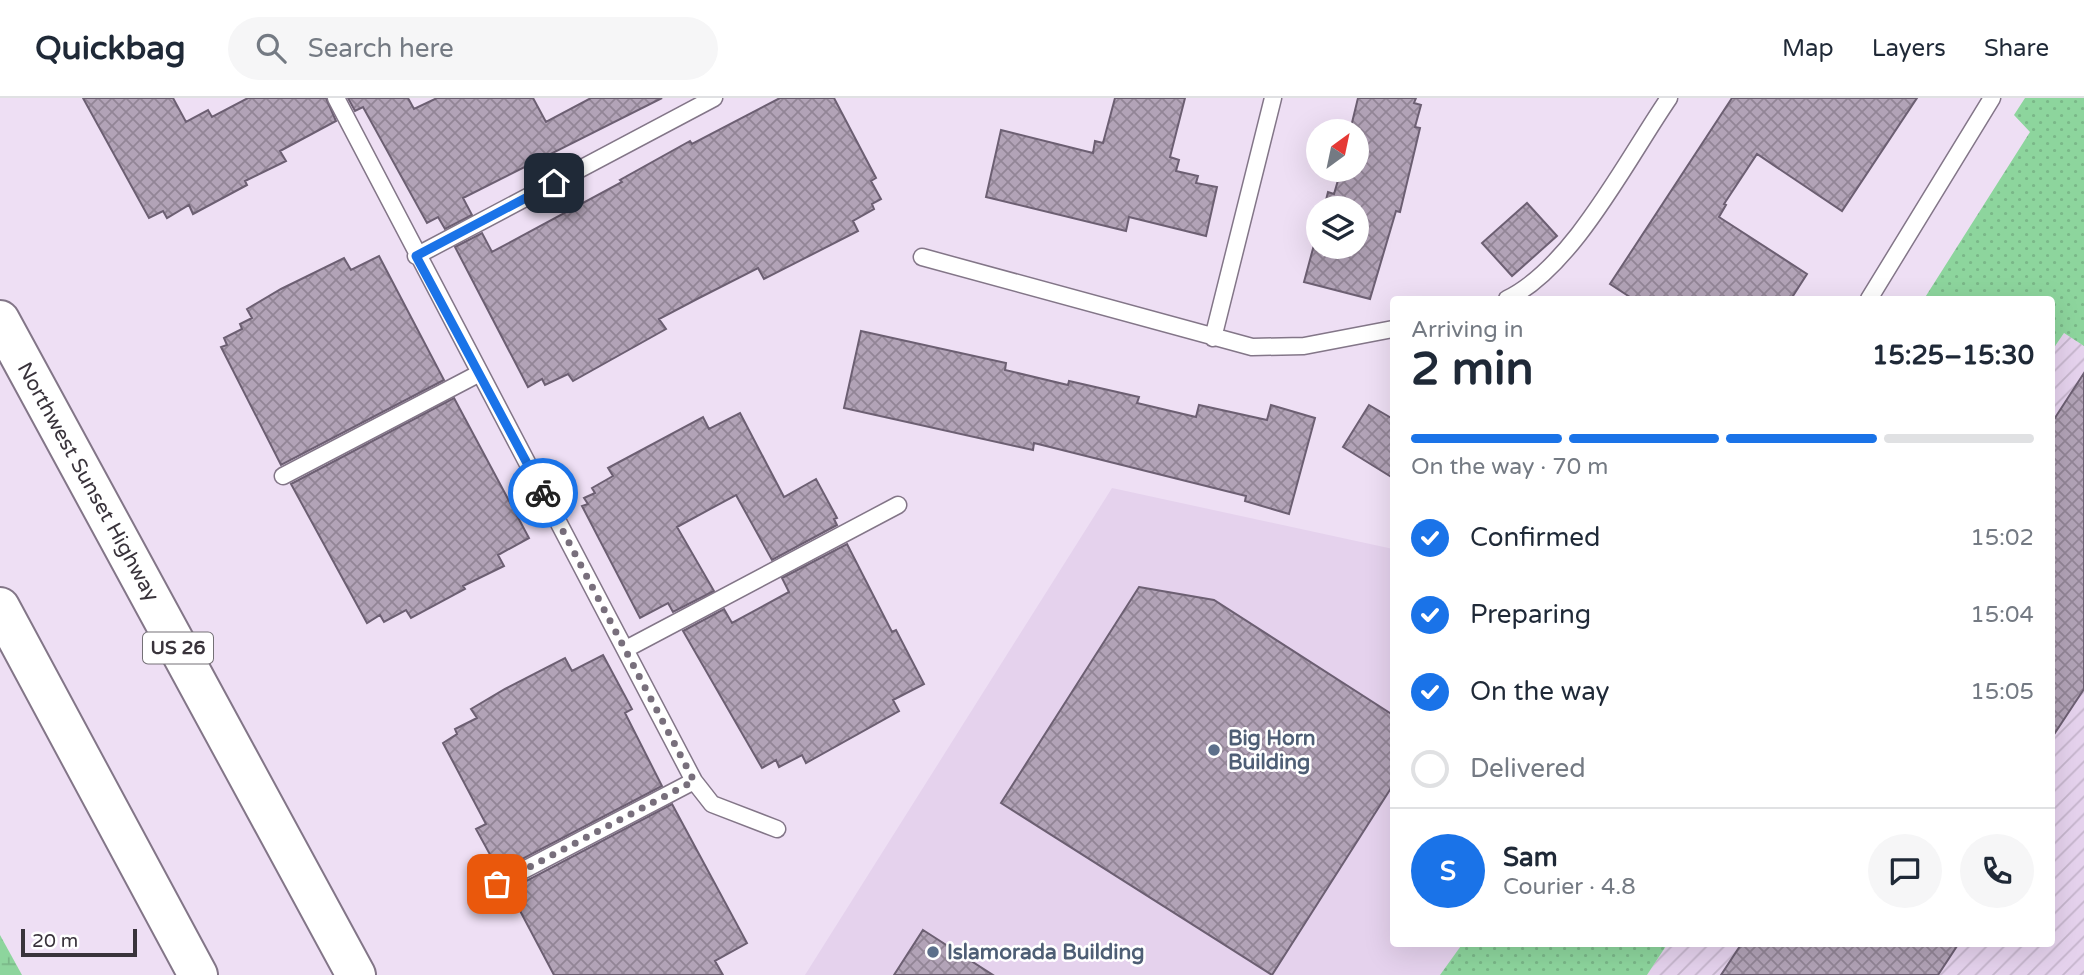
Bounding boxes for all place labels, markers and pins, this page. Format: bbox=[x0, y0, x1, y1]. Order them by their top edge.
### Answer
pin bbox=[524, 153, 584, 213]
place label: Big Horn Building bbox=[1228, 726, 1316, 775]
marker: Big Horn Building bbox=[1206, 742, 1222, 758]
pin bbox=[467, 854, 527, 914]
place label: Islamorada Building bbox=[947, 940, 1144, 965]
marker: Islamorada Building bbox=[925, 944, 941, 960]

